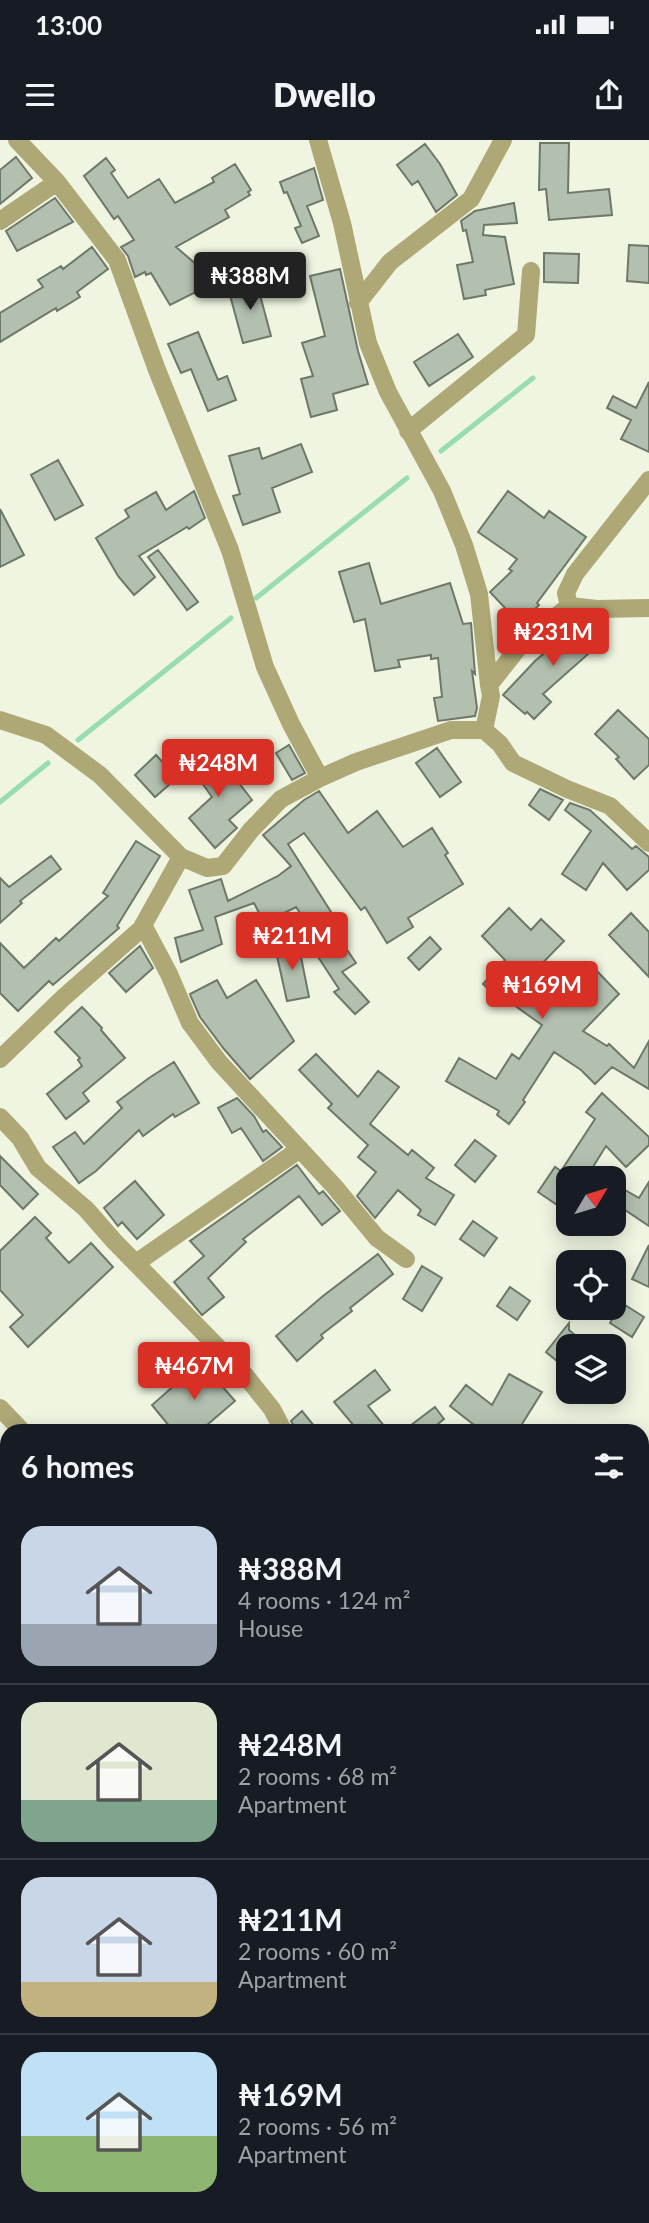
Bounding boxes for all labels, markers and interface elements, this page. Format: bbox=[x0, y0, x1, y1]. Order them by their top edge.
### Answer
text: 13:00 bbox=[35, 9, 102, 41]
text: Dwello bbox=[273, 75, 376, 114]
icon: menu bbox=[21, 76, 59, 114]
icon: share bbox=[590, 76, 628, 114]
pin: ₦388M bbox=[201, 253, 299, 312]
text: ₦388M bbox=[210, 261, 290, 289]
pin: ₦231M bbox=[504, 608, 602, 668]
text: ₦231M bbox=[513, 617, 593, 645]
pin: ₦248M bbox=[169, 740, 267, 799]
text: ₦248M bbox=[178, 748, 258, 776]
pin: ₦211M bbox=[243, 912, 341, 972]
text: ₦211M bbox=[252, 921, 332, 949]
pin: ₦169M bbox=[493, 962, 591, 1021]
text: ₦169M bbox=[502, 970, 582, 998]
north arrow bbox=[556, 1166, 626, 1236]
map controls bbox=[556, 1166, 626, 1404]
button: locate bbox=[556, 1250, 626, 1320]
button: layers bbox=[556, 1334, 626, 1404]
pin: ₦467M bbox=[145, 1342, 243, 1402]
text: ₦467M bbox=[154, 1351, 234, 1379]
icon: filters bbox=[590, 1447, 628, 1485]
text: 6 homes bbox=[21, 1448, 134, 1484]
text: ₦388M bbox=[238, 1550, 343, 1586]
icon: home bbox=[77, 1554, 161, 1638]
text: 4 rooms · 124 m² bbox=[238, 1586, 410, 1614]
text: House bbox=[238, 1614, 303, 1642]
text: ₦248M bbox=[238, 1726, 343, 1762]
icon: home bbox=[77, 1730, 161, 1814]
text: 2 rooms · 68 m² bbox=[238, 1762, 397, 1790]
text: Apartment bbox=[238, 1790, 346, 1818]
text: ₦211M bbox=[238, 1901, 343, 1937]
icon: home bbox=[77, 1905, 161, 1989]
text: 2 rooms · 60 m² bbox=[238, 1937, 397, 1965]
text: Apartment bbox=[238, 1965, 346, 1993]
text: ₦169M bbox=[238, 2076, 343, 2112]
icon: home bbox=[77, 2080, 161, 2164]
text: 2 rooms · 56 m² bbox=[238, 2112, 397, 2140]
text: Apartment bbox=[238, 2140, 346, 2168]

